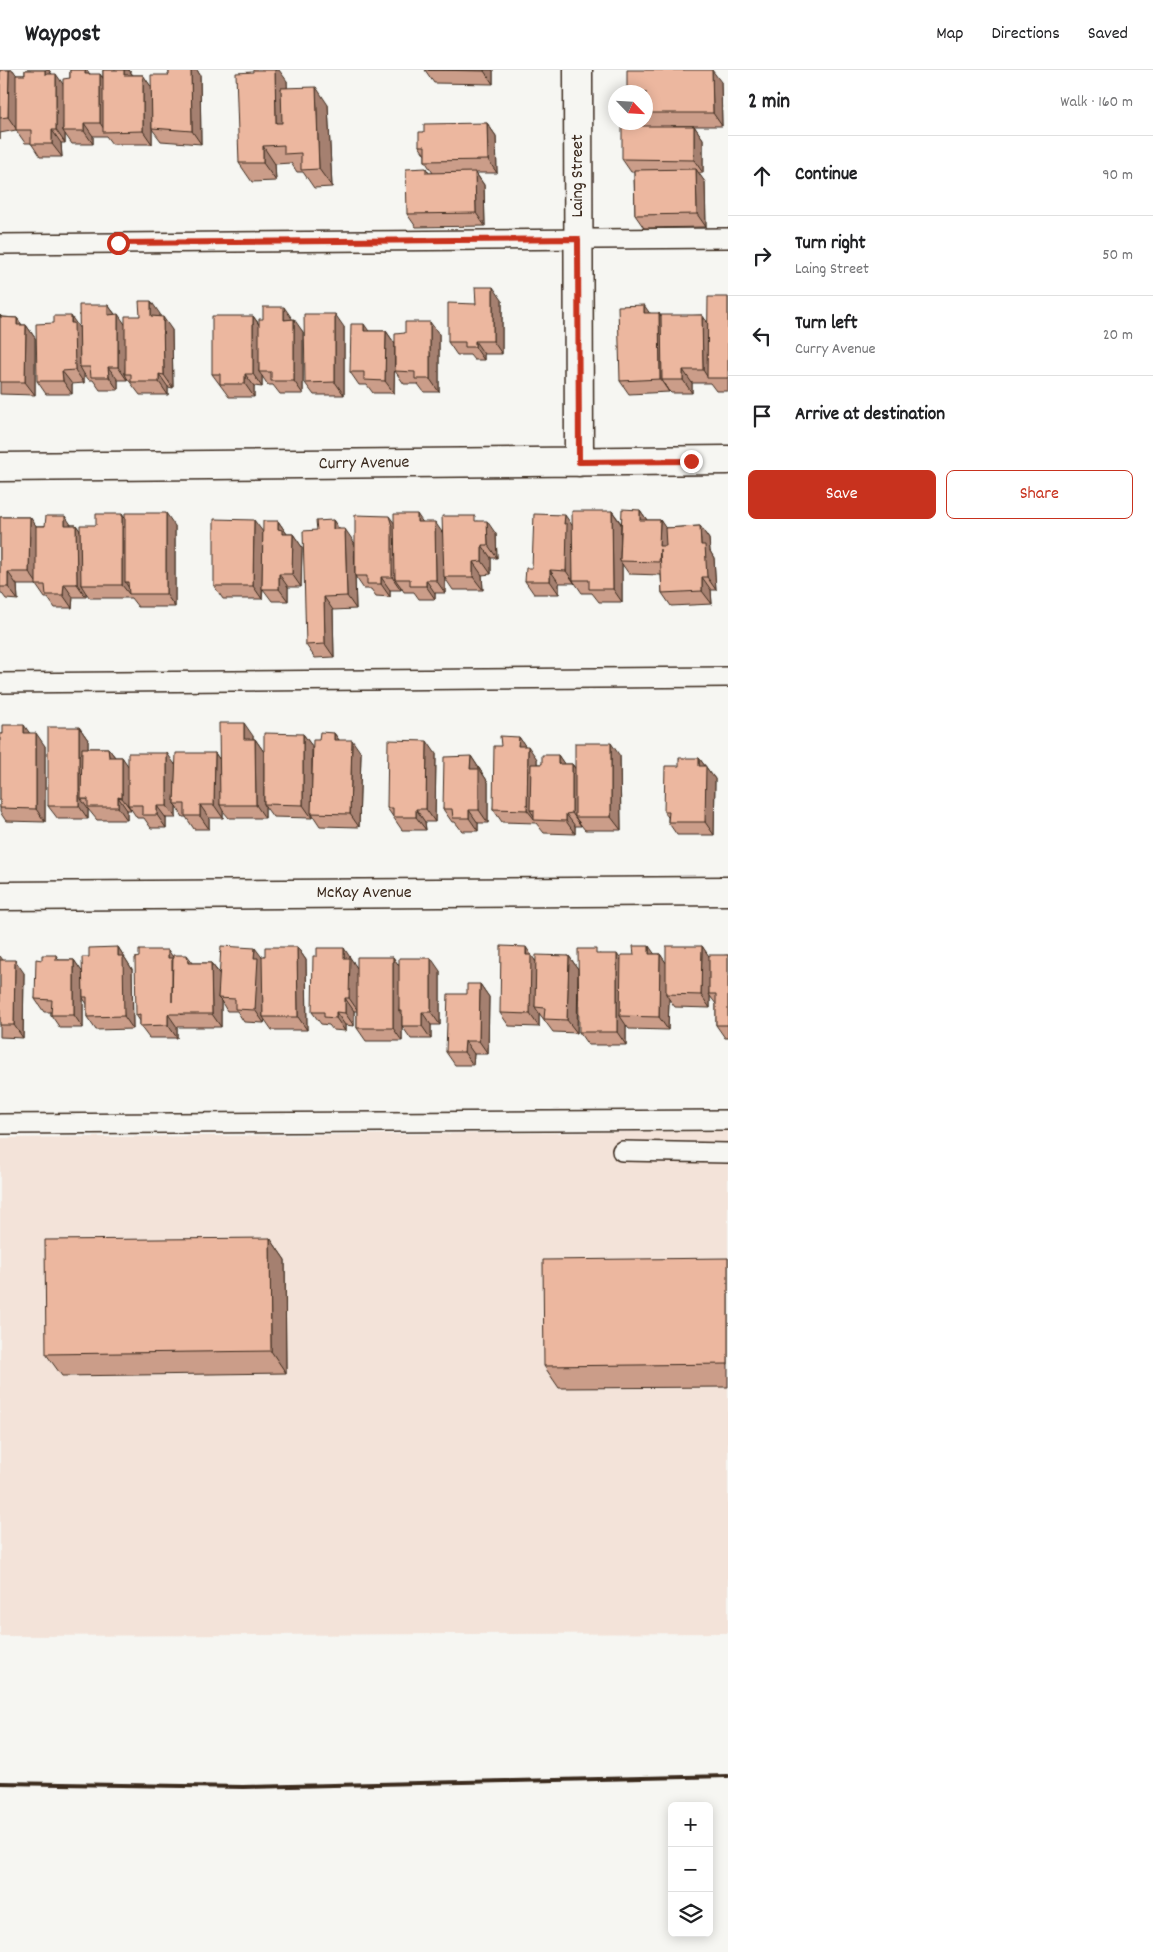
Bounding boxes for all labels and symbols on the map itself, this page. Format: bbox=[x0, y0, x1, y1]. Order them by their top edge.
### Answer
north arrow bbox=[608, 85, 653, 130]
street label: Laing Street bbox=[566, 134, 591, 218]
route start bbox=[107, 232, 130, 255]
route end bbox=[680, 450, 703, 473]
street label: Curry Avenue bbox=[318, 451, 410, 477]
street label: McKay Avenue bbox=[316, 881, 412, 906]

